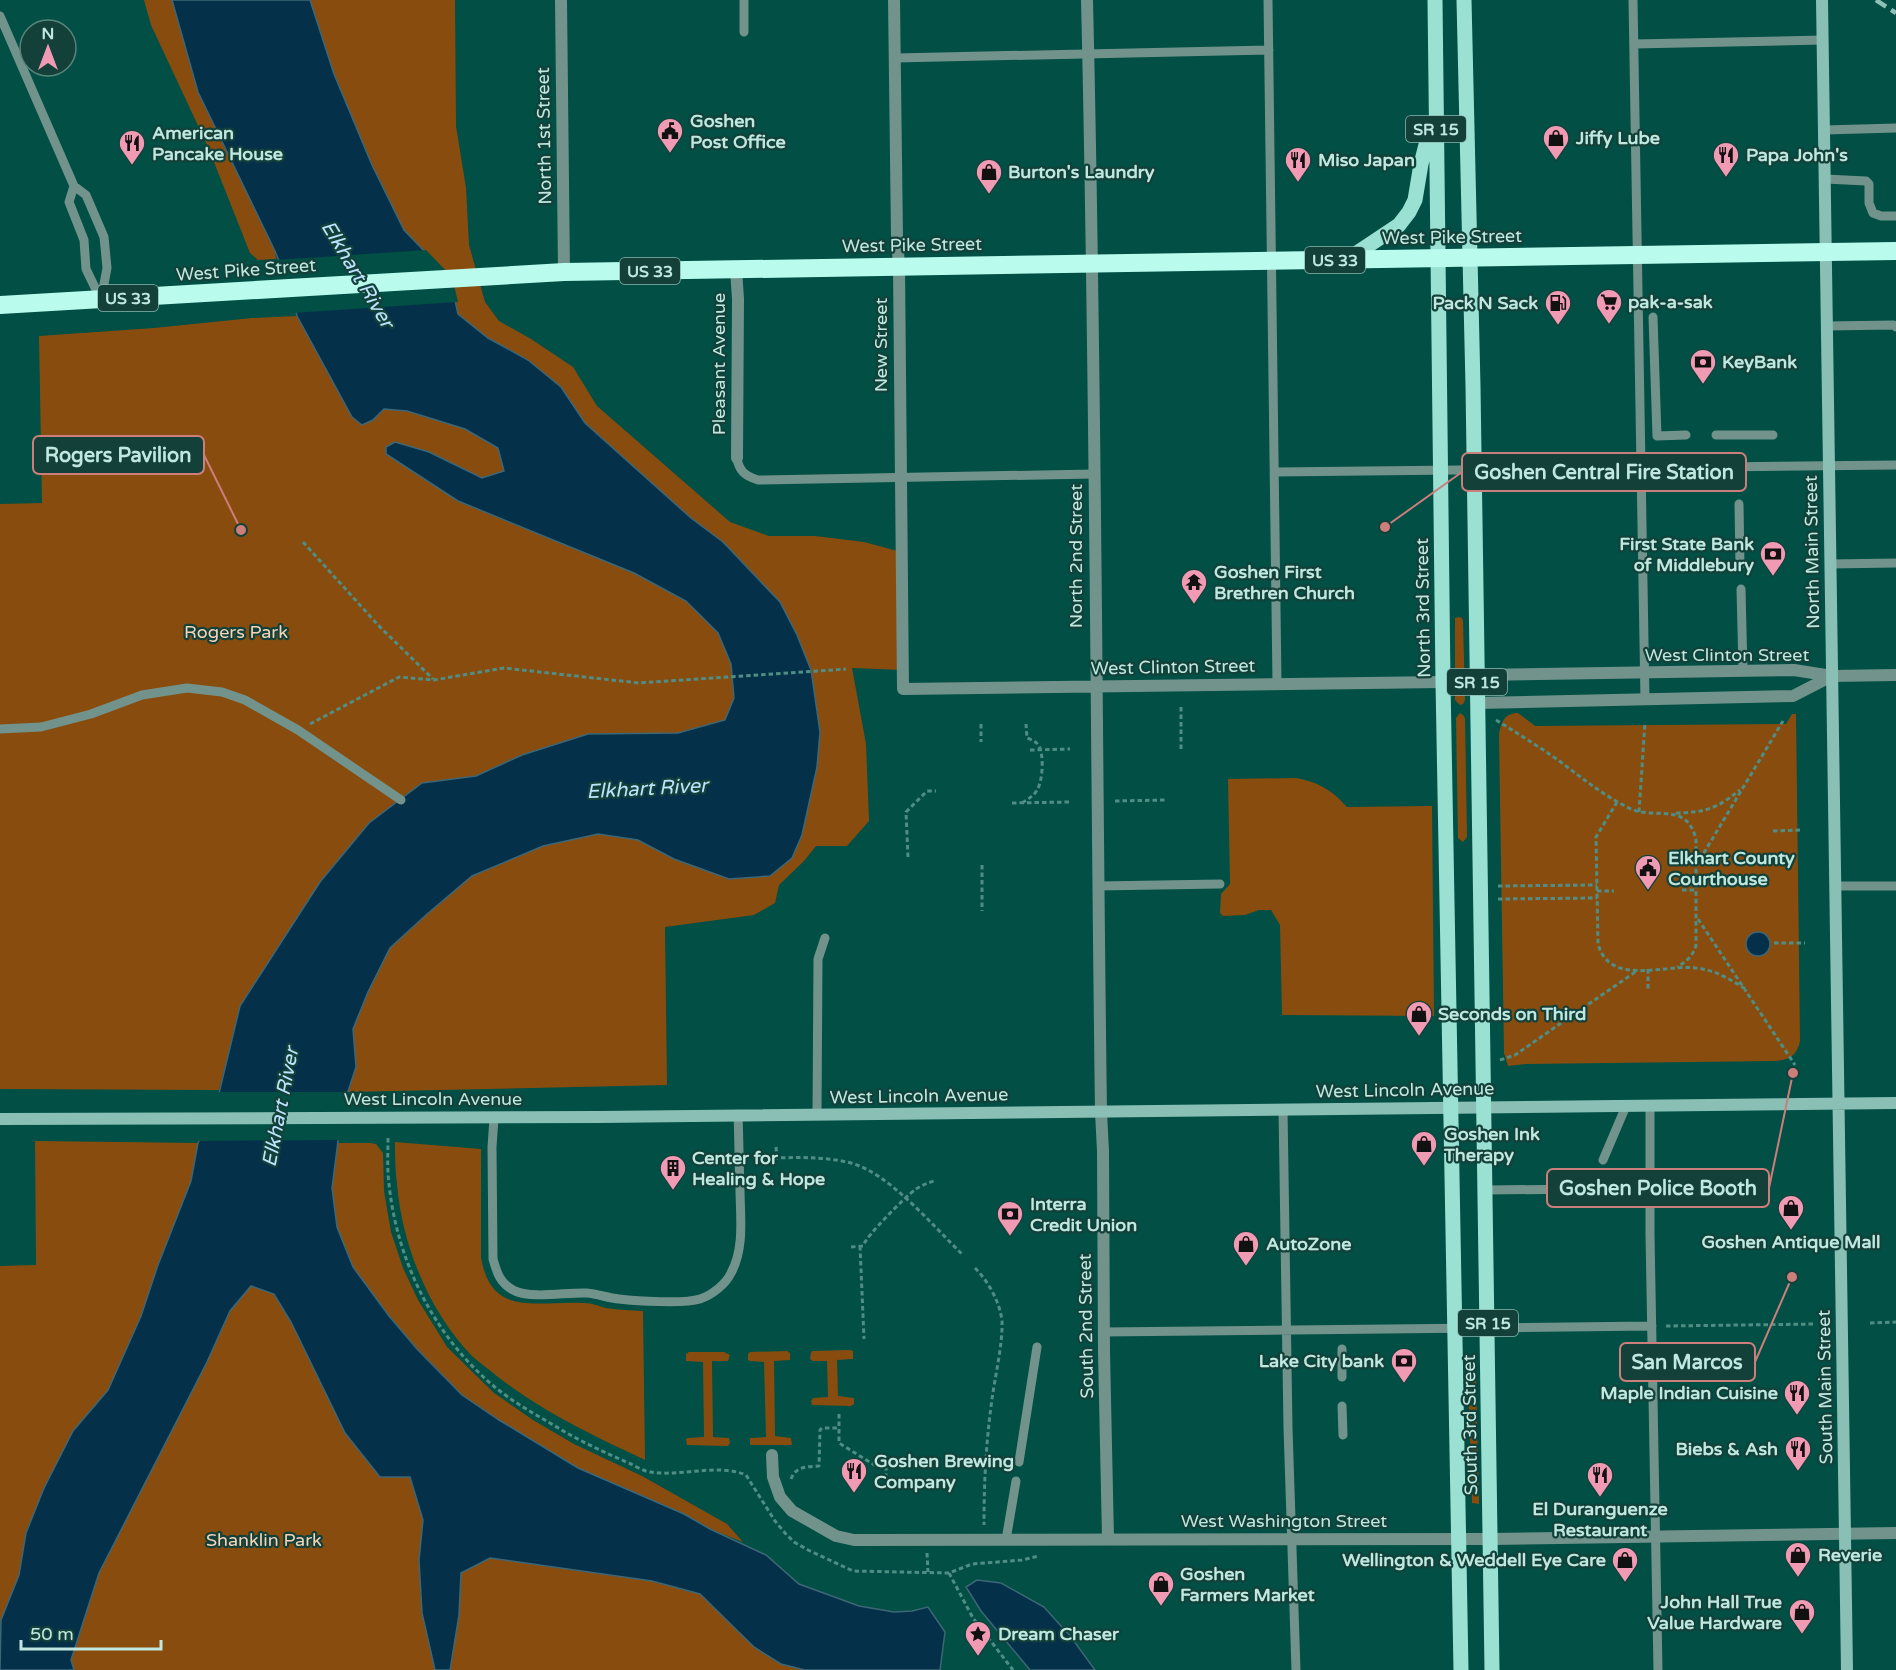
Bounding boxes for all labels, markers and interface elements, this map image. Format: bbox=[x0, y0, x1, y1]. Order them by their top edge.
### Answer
north arrow bbox=[18, 18, 78, 78]
text: N bbox=[42, 24, 54, 44]
street label: North 1st Street bbox=[532, 67, 556, 205]
place label: Goshen Post Office bbox=[690, 110, 786, 153]
public building icon: Goshen Post Office bbox=[655, 116, 685, 154]
road number: SR 15 bbox=[1406, 116, 1466, 142]
place label: American Pancake House bbox=[152, 122, 283, 165]
shop icon: Jiffy Lube bbox=[1541, 123, 1571, 161]
place label: Jiffy Lube bbox=[1575, 127, 1660, 149]
restaurant icon: American Pancake House bbox=[117, 128, 147, 166]
restaurant icon: Papa John's bbox=[1711, 140, 1741, 178]
place label: Papa John's bbox=[1746, 144, 1848, 166]
restaurant icon: Miso Japan bbox=[1283, 145, 1313, 183]
place label: Miso Japan bbox=[1318, 149, 1415, 171]
shop icon: Burton's Laundry bbox=[974, 157, 1004, 195]
place label: Burton's Laundry bbox=[1008, 161, 1155, 183]
water label: Elkhart River bbox=[316, 216, 400, 335]
street label: West Pike Street bbox=[1382, 225, 1522, 249]
street label: West Pike Street bbox=[842, 233, 982, 257]
road number: US 33 bbox=[1305, 247, 1365, 273]
street label: West Pike Street bbox=[175, 254, 317, 286]
road number: US 33 bbox=[620, 258, 680, 284]
road number: US 33 bbox=[98, 285, 158, 311]
supermarket icon: pak-a-sak bbox=[1594, 287, 1624, 325]
fuel station icon: Pack N Sack bbox=[1543, 288, 1573, 326]
place label: pak-a-sak bbox=[1628, 291, 1713, 313]
place label: Pack N Sack bbox=[1432, 292, 1538, 314]
street label: Pleasant Avenue bbox=[708, 293, 730, 435]
street label: New Street bbox=[870, 298, 892, 392]
bank icon: KeyBank bbox=[1688, 347, 1718, 385]
place label: KeyBank bbox=[1722, 351, 1797, 373]
callout: Rogers Pavilion bbox=[33, 436, 204, 474]
text: Rogers Pavilion bbox=[45, 444, 191, 468]
callout: Goshen Central Fire Station bbox=[1462, 453, 1746, 491]
text: Goshen Central Fire Station bbox=[1474, 461, 1734, 485]
street label: North Main Street bbox=[1800, 475, 1824, 629]
street label: North 2nd Street bbox=[1065, 484, 1087, 628]
place label: First State Bank of Middlebury bbox=[1619, 533, 1754, 576]
street label: North 3rd Street bbox=[1411, 538, 1435, 678]
bank icon: First State Bank of Middlebury bbox=[1758, 539, 1788, 577]
place label: Goshen First Brethren Church bbox=[1214, 561, 1355, 604]
temple icon: Goshen First Brethren Church bbox=[1179, 567, 1209, 605]
park label: Rogers Park bbox=[184, 621, 288, 643]
street label: West Clinton Street bbox=[1645, 644, 1809, 666]
street label: West Clinton Street bbox=[1090, 655, 1256, 679]
road number: SR 15 bbox=[1447, 669, 1507, 695]
water label: Elkhart River bbox=[586, 774, 711, 804]
place label: Elkhart County Courthouse bbox=[1668, 847, 1795, 890]
public building icon: Elkhart County Courthouse bbox=[1633, 853, 1663, 891]
shop icon: Seconds on Third bbox=[1404, 999, 1434, 1037]
place label: Seconds on Third bbox=[1438, 1003, 1586, 1025]
water label: Elkhart River bbox=[258, 1043, 305, 1169]
street label: West Lincoln Avenue bbox=[1316, 1077, 1494, 1103]
street label: West Lincoln Avenue bbox=[830, 1083, 1008, 1109]
street label: West Lincoln Avenue bbox=[344, 1088, 522, 1110]
place label: Goshen Ink Therapy bbox=[1443, 1123, 1540, 1166]
shop icon: Goshen Ink Therapy bbox=[1409, 1129, 1439, 1167]
place label: Center for Healing & Hope bbox=[692, 1147, 825, 1190]
building icon: Center for Healing & Hope bbox=[658, 1153, 688, 1191]
callout: Goshen Police Booth bbox=[1547, 1169, 1769, 1207]
text: Goshen Police Booth bbox=[1559, 1177, 1757, 1201]
place label: Interra Credit Union bbox=[1030, 1193, 1137, 1236]
shop icon: Goshen Antique Mall bbox=[1776, 1193, 1806, 1231]
bank icon: Interra Credit Union bbox=[995, 1199, 1025, 1237]
shop icon: AutoZone bbox=[1231, 1229, 1261, 1267]
place label: Goshen Antique Mall bbox=[1701, 1231, 1881, 1253]
place label: AutoZone bbox=[1266, 1233, 1351, 1255]
street label: South 2nd Street bbox=[1074, 1253, 1098, 1399]
street label: South Main Street bbox=[1813, 1309, 1837, 1464]
road number: SR 15 bbox=[1458, 1310, 1518, 1336]
callout: San Marcos bbox=[1620, 1343, 1755, 1381]
bank icon: Lake City bank bbox=[1389, 1346, 1419, 1384]
place label: Lake City bank bbox=[1259, 1350, 1384, 1372]
text: San Marcos bbox=[1631, 1351, 1743, 1375]
street label: South 3rd Street bbox=[1458, 1354, 1482, 1496]
restaurant icon: Maple Indian Cuisine bbox=[1782, 1378, 1812, 1416]
place label: Maple Indian Cuisine bbox=[1600, 1382, 1778, 1404]
restaurant icon: Biebs & Ash bbox=[1783, 1434, 1813, 1472]
place label: Biebs & Ash bbox=[1675, 1438, 1778, 1460]
place label: Goshen Brewing Company bbox=[874, 1450, 1014, 1493]
restaurant icon: Goshen Brewing Company bbox=[839, 1456, 869, 1494]
restaurant icon: El Duranguenze Restaurant bbox=[1585, 1460, 1615, 1498]
place label: El Duranguenze Restaurant bbox=[1532, 1498, 1668, 1541]
street label: West Washington Street bbox=[1181, 1510, 1387, 1532]
park label: Shanklin Park bbox=[206, 1529, 322, 1551]
shop icon: Reverie bbox=[1783, 1540, 1813, 1578]
place label: Reverie bbox=[1818, 1544, 1882, 1566]
shop icon: Wellington & Weddell Eye Care bbox=[1610, 1545, 1640, 1583]
place label: Wellington & Weddell Eye Care bbox=[1342, 1549, 1606, 1571]
place label: Goshen Farmers Market bbox=[1180, 1563, 1315, 1606]
shop icon: Goshen Farmers Market bbox=[1146, 1569, 1176, 1607]
place label: John Hall True Value Hardware bbox=[1647, 1591, 1782, 1634]
shop icon: John Hall True Value Hardware bbox=[1787, 1597, 1817, 1635]
scale bar bbox=[21, 1613, 160, 1651]
place icon: Dream Chaser bbox=[963, 1619, 993, 1657]
text: 50 m bbox=[30, 1623, 74, 1645]
place label: Dream Chaser bbox=[998, 1623, 1120, 1645]

